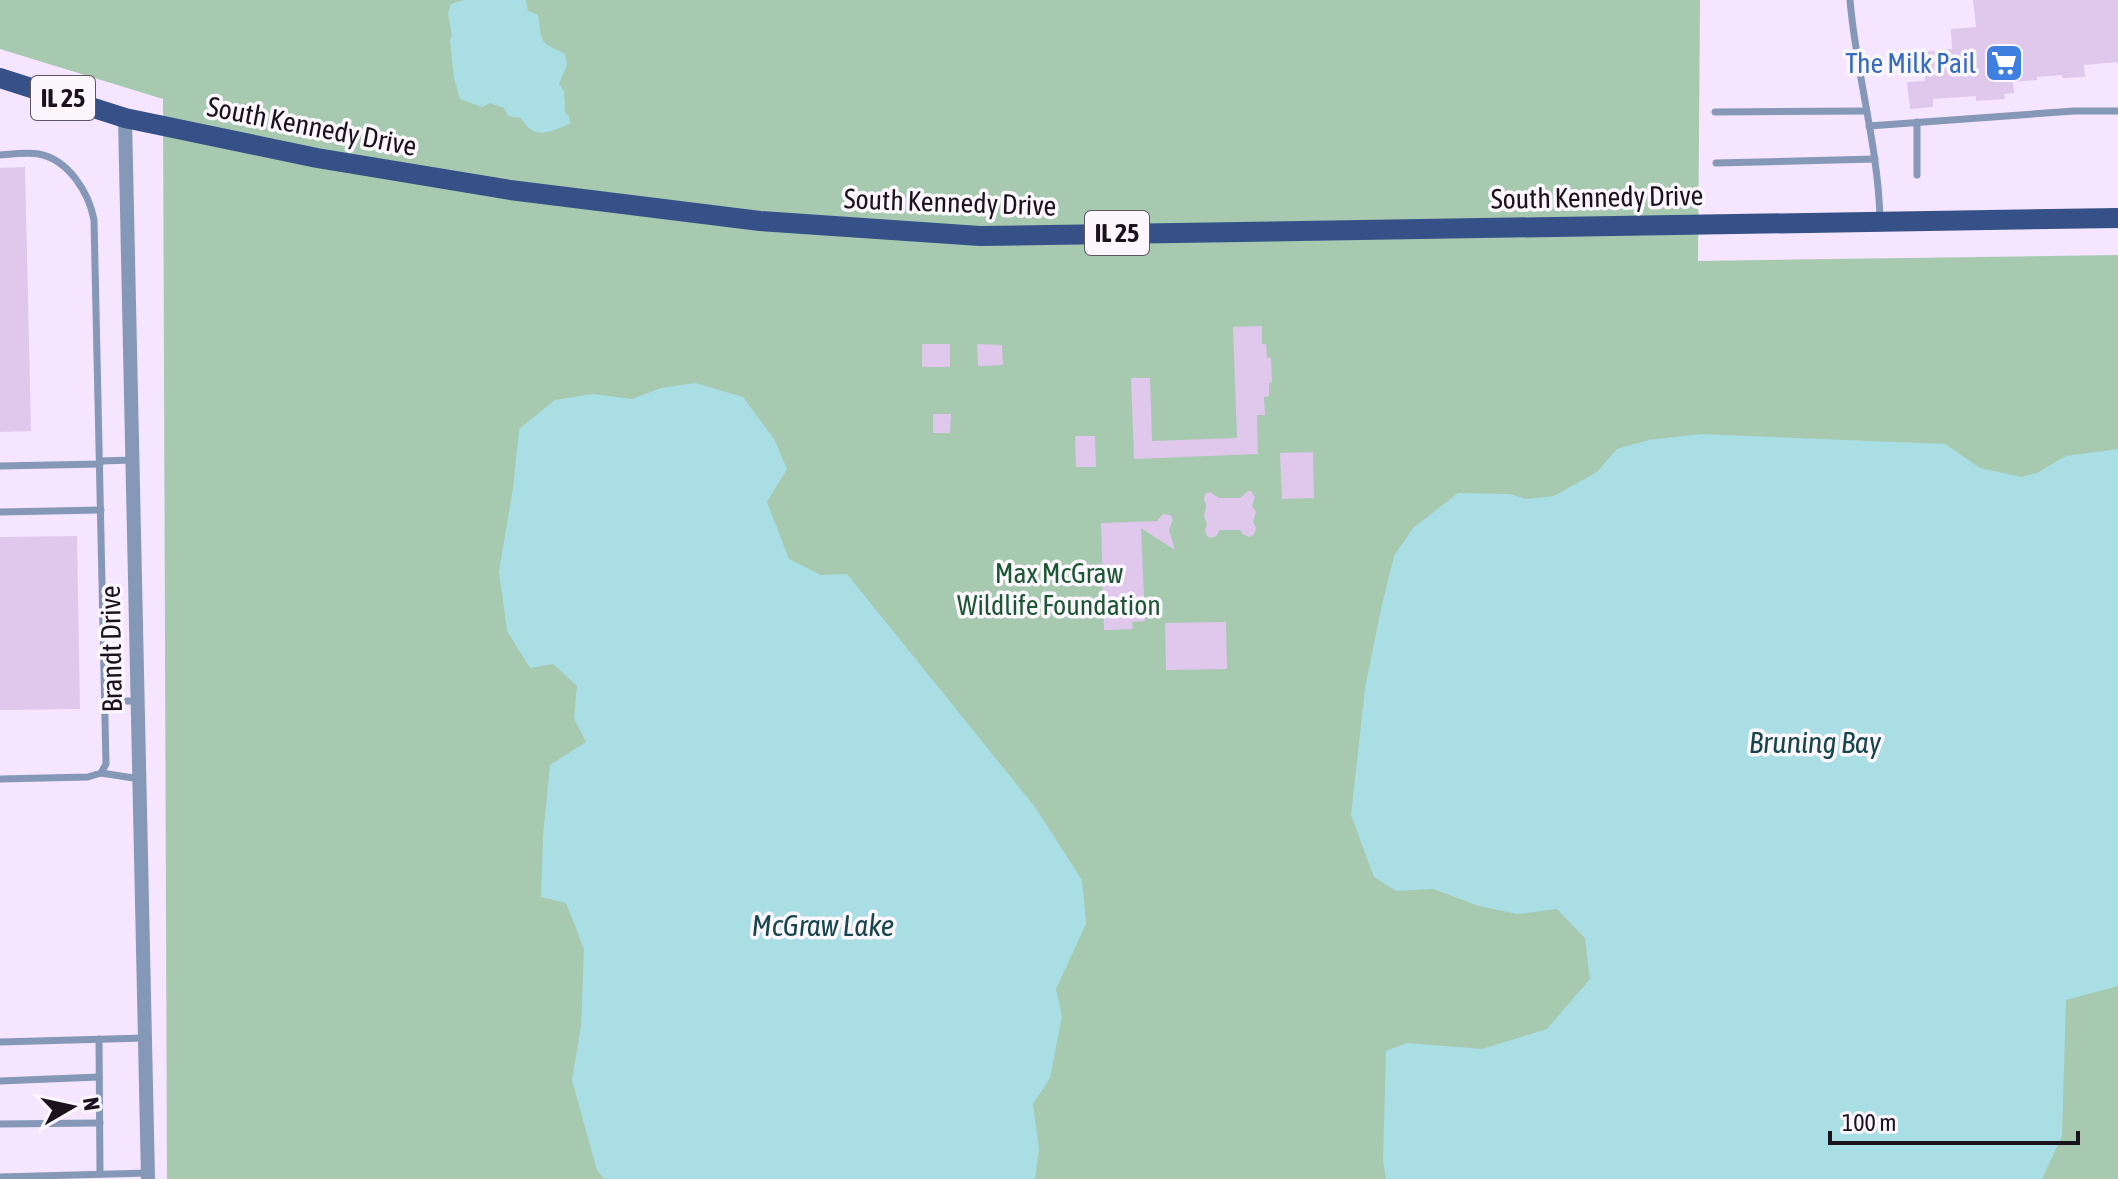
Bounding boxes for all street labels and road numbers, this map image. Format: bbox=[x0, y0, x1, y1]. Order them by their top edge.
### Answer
road number: IL 25 bbox=[31, 76, 95, 120]
street label: South Kennedy Drive bbox=[205, 90, 419, 162]
street label: South Kennedy Drive bbox=[1490, 179, 1704, 215]
street label: South Kennedy Drive bbox=[843, 182, 1057, 222]
road number: IL 25 bbox=[1085, 211, 1149, 255]
street label: Brandt Drive bbox=[94, 585, 128, 713]

